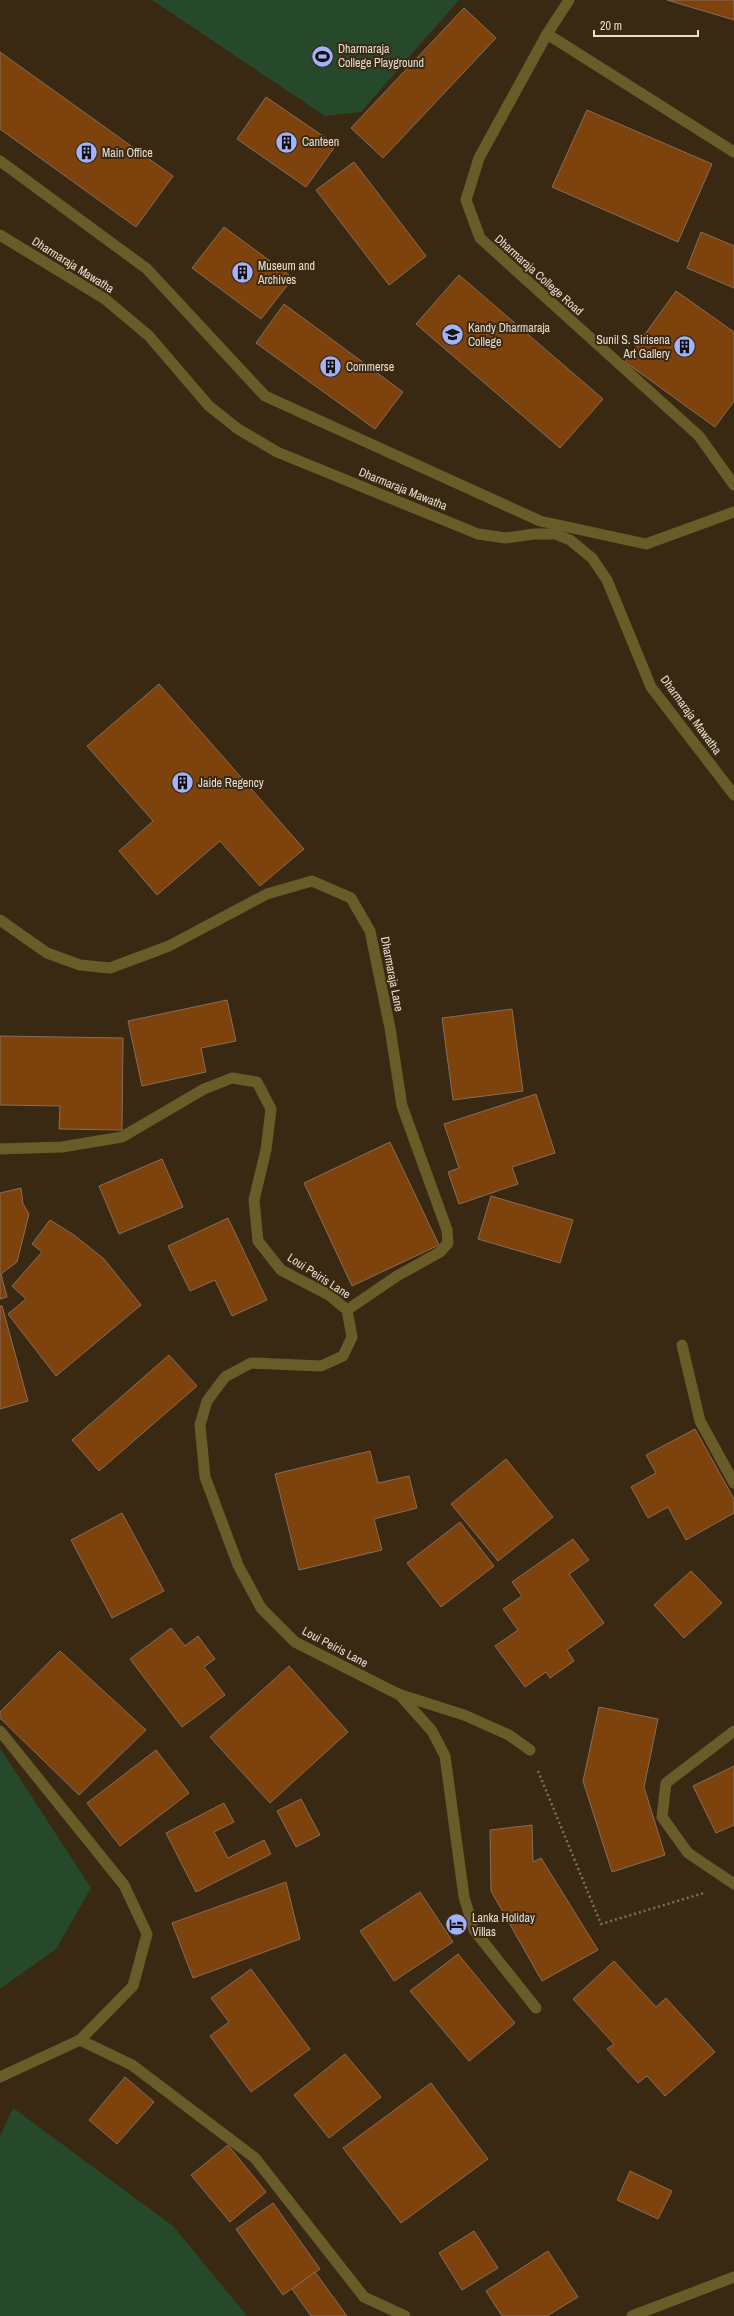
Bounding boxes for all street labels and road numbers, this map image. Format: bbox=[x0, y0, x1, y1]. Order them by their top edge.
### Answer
street label: Dharmaraja College Road bbox=[491, 231, 587, 319]
street label: Dharmaraja Mawatha bbox=[29, 233, 118, 297]
street label: Dharmaraja Mawatha bbox=[356, 464, 450, 514]
street label: Dharmaraja Mawatha bbox=[657, 672, 725, 758]
street label: Dharmaraja Lane bbox=[377, 935, 407, 1013]
street label: Loui Peiris Lane bbox=[284, 1250, 354, 1302]
street label: Loui Peiris Lane bbox=[299, 1623, 371, 1671]

